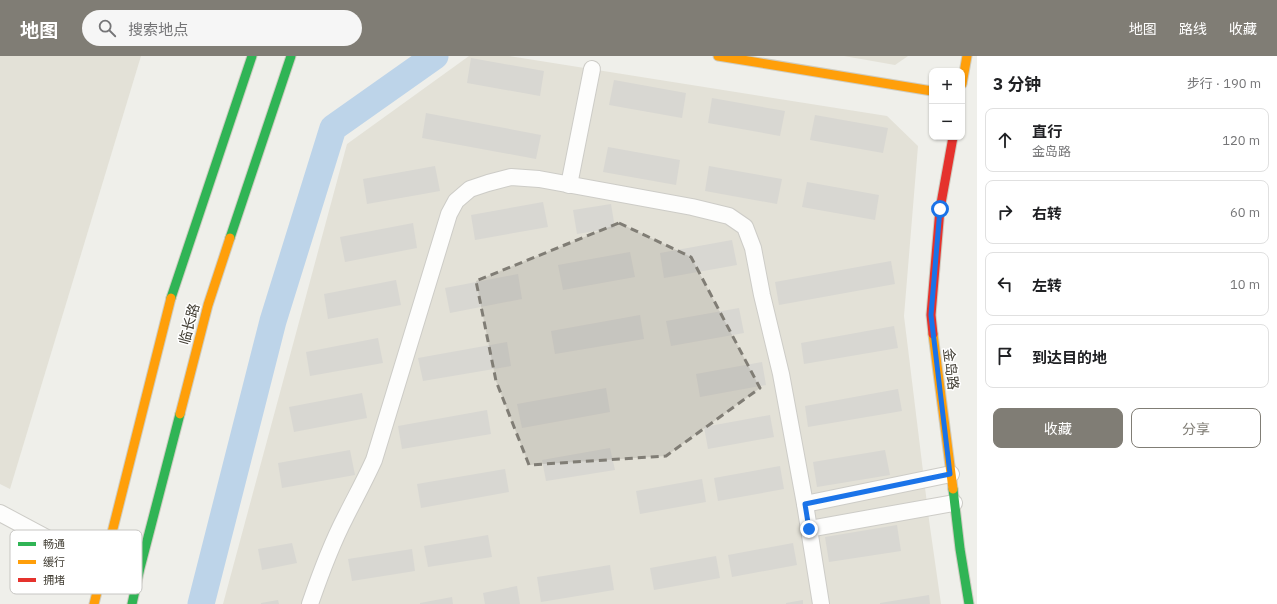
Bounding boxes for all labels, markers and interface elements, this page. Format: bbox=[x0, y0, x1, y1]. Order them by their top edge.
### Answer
search box bbox=[82, 10, 362, 46]
icon: search bbox=[96, 17, 118, 39]
text: 地图 bbox=[20, 18, 58, 42]
text: 搜索地点 bbox=[128, 20, 188, 39]
text: 地图 bbox=[1129, 20, 1157, 38]
text: 路线 bbox=[1179, 20, 1207, 38]
text: 收藏 bbox=[1229, 20, 1257, 38]
map controls bbox=[929, 68, 965, 140]
button: + bbox=[929, 68, 965, 104]
text: 3 分钟 bbox=[993, 73, 1041, 95]
text: 步行 · 190 m bbox=[1187, 75, 1261, 92]
button: − bbox=[929, 104, 965, 140]
text: 直行 bbox=[1032, 122, 1062, 141]
icon: ahead bbox=[994, 129, 1016, 151]
text: 120 m bbox=[1222, 132, 1260, 149]
text: 金岛路 bbox=[1032, 143, 1071, 160]
route start bbox=[931, 200, 949, 218]
icon: right bbox=[994, 201, 1016, 223]
text: 右转 bbox=[1032, 204, 1062, 223]
text: 60 m bbox=[1230, 204, 1260, 221]
icon: left bbox=[994, 273, 1016, 295]
text: 左转 bbox=[1032, 276, 1062, 295]
text: 10 m bbox=[1230, 276, 1260, 293]
street label: 临长路 bbox=[175, 301, 203, 347]
icon: arrive bbox=[994, 345, 1016, 367]
street label: 金岛路 bbox=[940, 347, 962, 391]
text: 到达目的地 bbox=[1032, 348, 1107, 367]
button: 收藏 bbox=[993, 408, 1123, 448]
button: 分享 bbox=[1131, 408, 1261, 448]
route end bbox=[800, 520, 818, 538]
legend bbox=[10, 530, 142, 594]
text: 畅通 bbox=[43, 537, 65, 551]
text: 缓行 bbox=[43, 555, 65, 569]
text: 拥堵 bbox=[43, 573, 65, 587]

